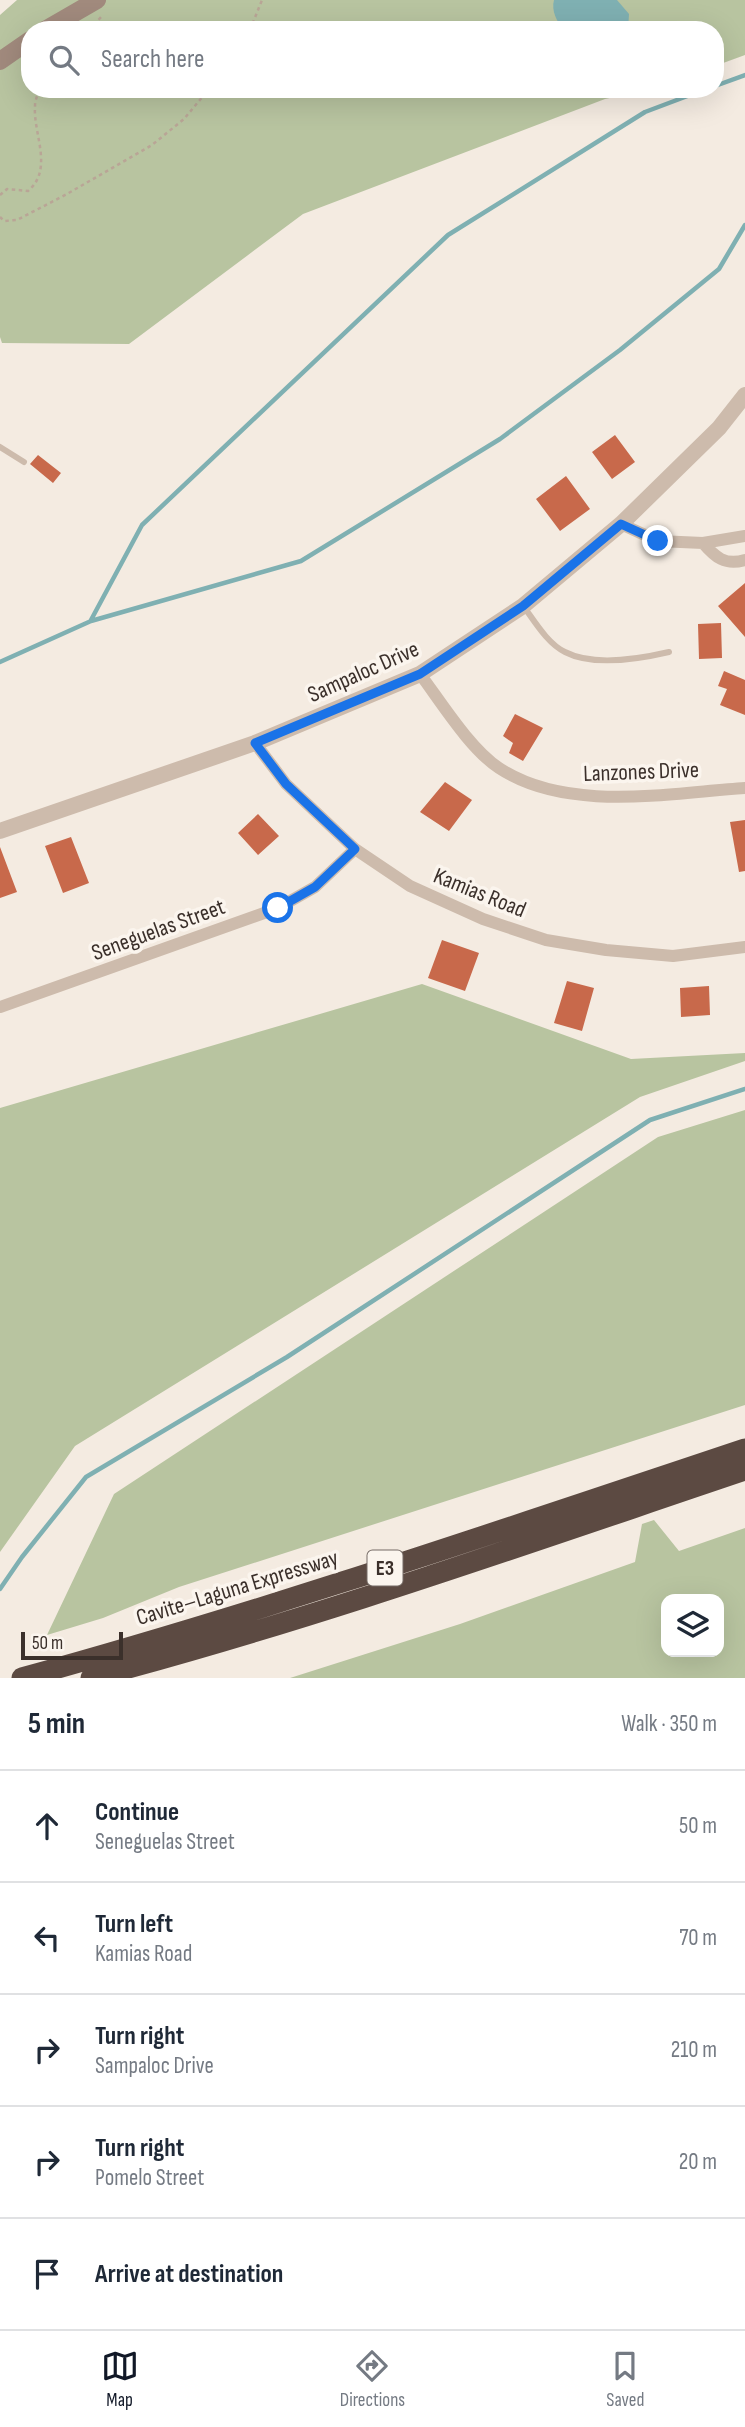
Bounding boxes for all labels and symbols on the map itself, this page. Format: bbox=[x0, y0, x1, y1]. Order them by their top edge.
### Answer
route end bbox=[642, 525, 673, 556]
street label: Sampaloc Drive bbox=[304, 635, 423, 709]
street label: Lanzones Drive bbox=[583, 756, 699, 788]
street label: Kamias Road bbox=[429, 862, 530, 924]
route start bbox=[262, 892, 293, 923]
street label: Seneguelas Street bbox=[88, 893, 229, 967]
street label: Cavite–Laguna Expressway bbox=[133, 1544, 342, 1632]
road number: E3 bbox=[368, 1550, 402, 1586]
scale bar bbox=[21, 1629, 122, 1661]

